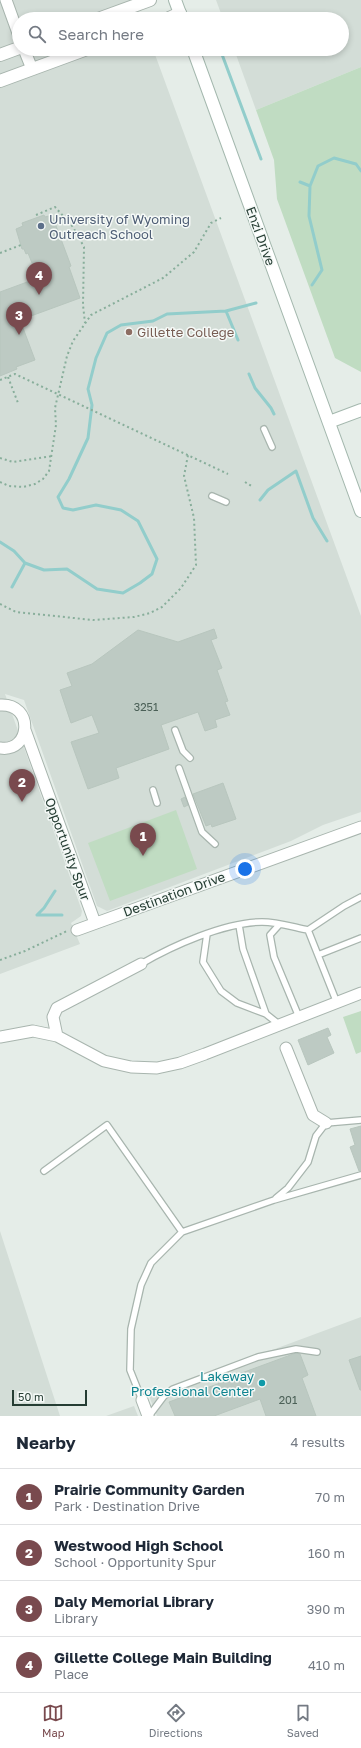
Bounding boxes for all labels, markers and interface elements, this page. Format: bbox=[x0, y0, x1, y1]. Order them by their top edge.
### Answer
search box bbox=[12, 12, 349, 56]
icon: search bbox=[26, 23, 48, 45]
text: Search here bbox=[58, 25, 144, 43]
street label: Enzi Drive bbox=[243, 204, 279, 268]
place label: University of Wyoming Outreach School bbox=[49, 211, 190, 242]
marker: University of Wyoming Outreach School bbox=[36, 221, 46, 231]
pin: 4 bbox=[26, 262, 52, 295]
pin: 3 bbox=[6, 302, 32, 335]
place label: Gillette College bbox=[137, 324, 234, 340]
marker: Gillette College bbox=[124, 327, 134, 337]
house number: 3251 bbox=[134, 700, 158, 713]
pin: 2 bbox=[9, 769, 35, 802]
street label: Opportunity Spur bbox=[42, 795, 94, 903]
pin: 1 bbox=[130, 823, 156, 856]
your location bbox=[235, 859, 255, 879]
street label: Destination Drive bbox=[121, 868, 227, 920]
place label: Lakeway Professional Center bbox=[131, 1368, 255, 1399]
marker: Lakeway Professional Center bbox=[257, 1378, 267, 1388]
scale bar bbox=[12, 1388, 87, 1407]
text: 50 m bbox=[18, 1390, 44, 1403]
house number: 201 bbox=[279, 1393, 297, 1406]
text: Nearby bbox=[16, 1432, 76, 1453]
text: 4 results bbox=[291, 1434, 345, 1450]
text: Prairie Community Garden bbox=[54, 1480, 244, 1498]
text: 1 bbox=[26, 1489, 32, 1505]
text: 70 m bbox=[315, 1489, 345, 1505]
text: Park · Destination Drive bbox=[54, 1498, 200, 1514]
text: Westwood High School bbox=[54, 1536, 223, 1554]
text: 2 bbox=[25, 1545, 33, 1561]
text: 160 m bbox=[308, 1545, 345, 1561]
text: School · Opportunity Spur bbox=[54, 1554, 216, 1570]
text: Daly Memorial Library bbox=[54, 1592, 214, 1610]
text: 3 bbox=[25, 1601, 33, 1617]
text: 390 m bbox=[307, 1601, 345, 1617]
text: Library bbox=[54, 1610, 98, 1626]
text: Gillette College Main Building bbox=[54, 1648, 272, 1666]
text: 4 bbox=[25, 1657, 33, 1673]
text: 410 m bbox=[308, 1657, 345, 1673]
text: Place bbox=[54, 1666, 89, 1682]
tab: Map bbox=[42, 1702, 65, 1739]
tab: Directions bbox=[149, 1702, 203, 1739]
tab: Saved bbox=[287, 1702, 319, 1739]

